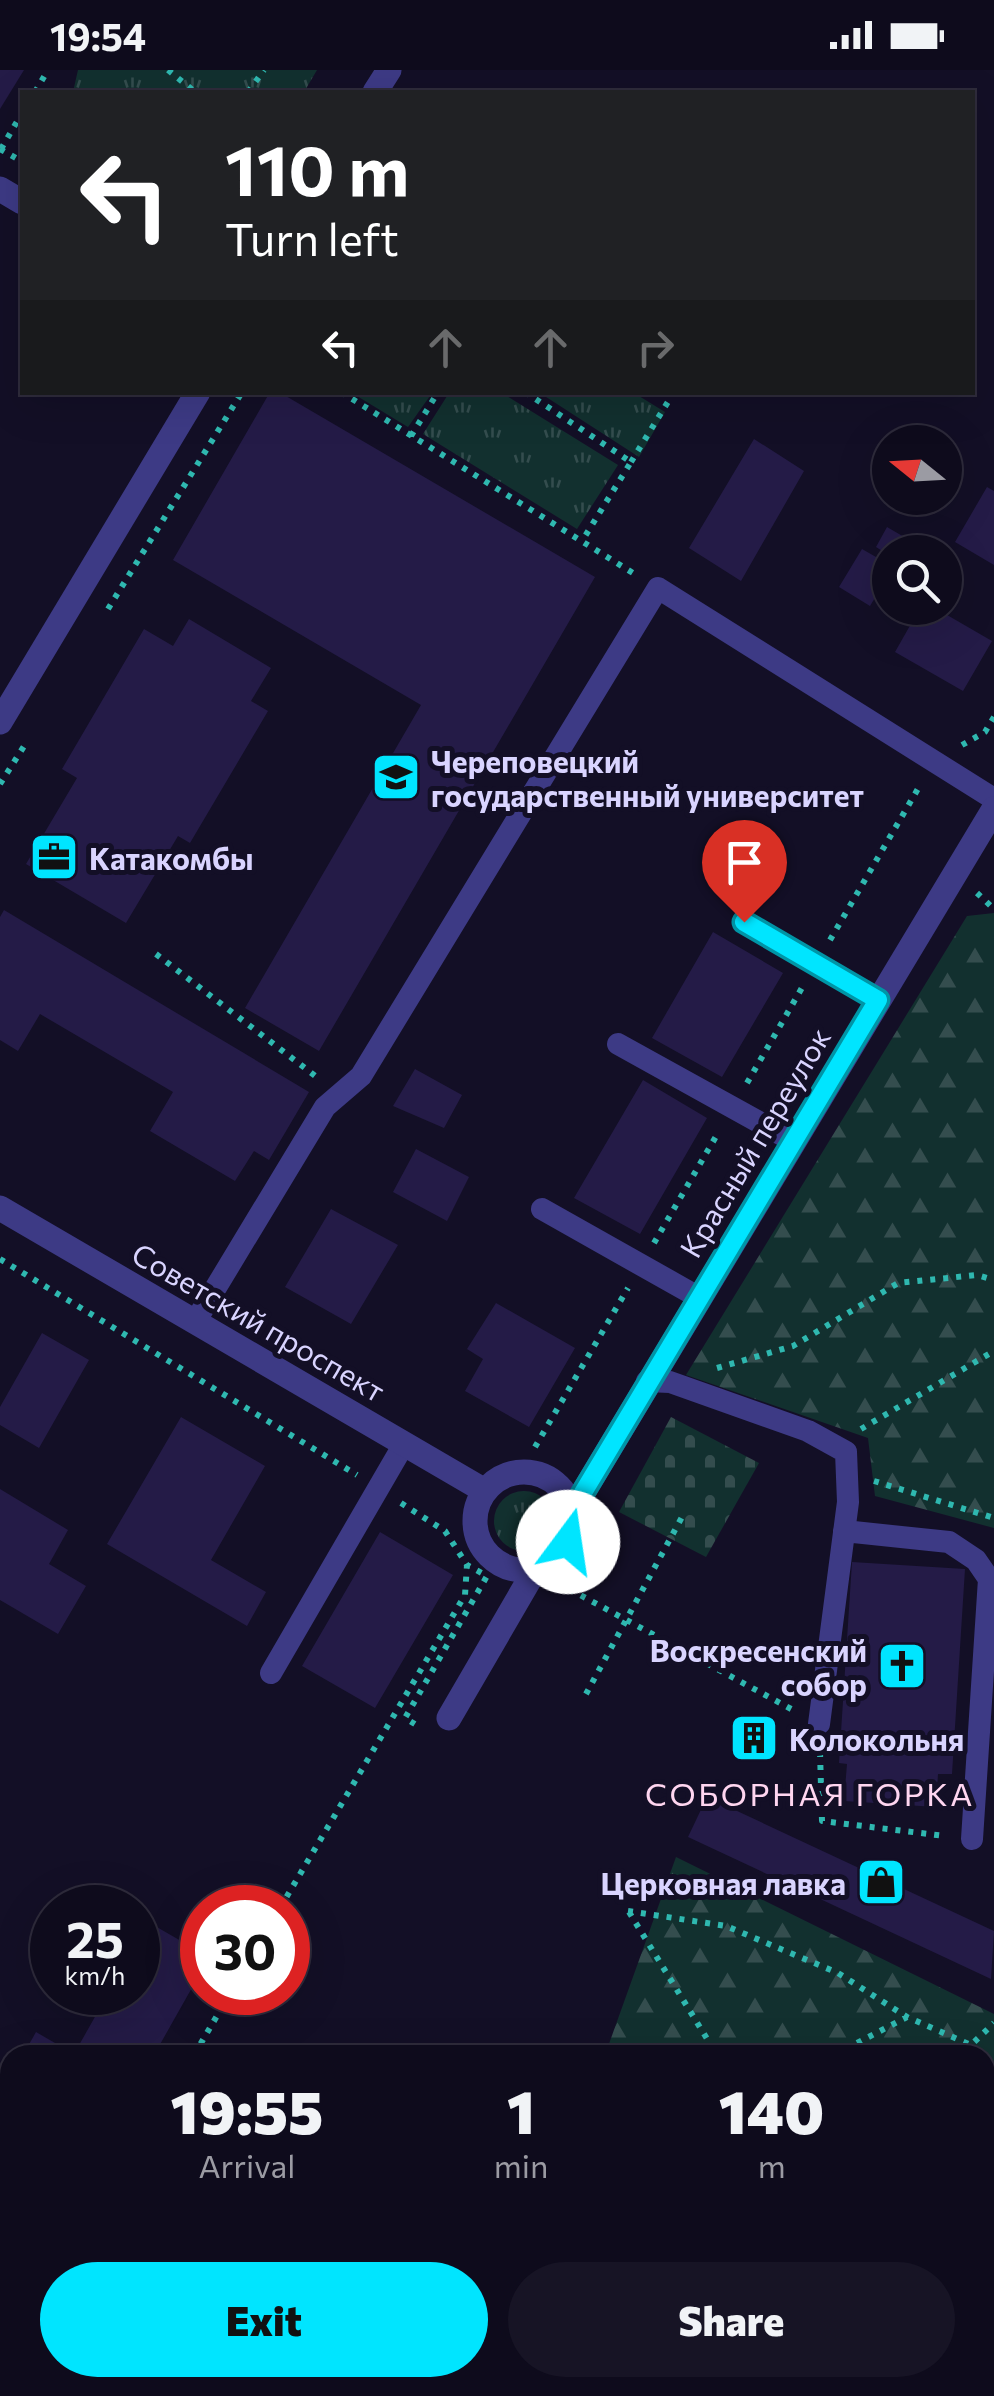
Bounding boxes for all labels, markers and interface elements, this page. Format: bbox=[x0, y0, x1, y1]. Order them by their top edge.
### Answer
text: 19:54 bbox=[50, 12, 146, 59]
text: 110 m bbox=[225, 125, 409, 210]
icon: left bbox=[60, 130, 190, 260]
text: Turn left bbox=[225, 210, 399, 265]
icon: left bbox=[313, 320, 368, 375]
icon: ahead bbox=[418, 320, 473, 375]
icon: ahead bbox=[523, 320, 578, 375]
icon: right bbox=[628, 320, 683, 375]
north arrow bbox=[872, 425, 962, 515]
map controls bbox=[872, 425, 962, 625]
button: search bbox=[872, 535, 962, 625]
place label: Череповецкий государственный университет bbox=[431, 742, 864, 813]
school or university icon: Череповецкий государственный университет bbox=[370, 751, 422, 803]
pin bbox=[702, 820, 787, 923]
office icon: Катакомбы bbox=[28, 831, 80, 883]
icon: arrive bbox=[717, 835, 772, 890]
place label: Катакомбы bbox=[89, 839, 254, 876]
street label: Красный переулок bbox=[671, 1020, 837, 1264]
street label: Советский проспект bbox=[126, 1234, 392, 1408]
position arrow bbox=[516, 1490, 620, 1594]
place label: Воскресенский собор bbox=[650, 1631, 867, 1702]
church icon: Воскресенский собор bbox=[876, 1640, 928, 1692]
building icon: Колокольня bbox=[728, 1712, 780, 1764]
place label: Колокольня bbox=[789, 1720, 964, 1757]
district label: СОБОРНАЯ ГОРКА bbox=[645, 1773, 975, 1813]
shop icon: Церковная лавка bbox=[855, 1856, 907, 1908]
place label: Церковная лавка bbox=[601, 1864, 846, 1901]
speed limit sign: 30 bbox=[180, 1885, 310, 2015]
text: 25 bbox=[66, 1907, 124, 1968]
text: km/h bbox=[65, 1960, 125, 1990]
text: 19:55 bbox=[171, 2073, 323, 2146]
text: 1 bbox=[507, 2073, 535, 2146]
text: 140 bbox=[719, 2073, 824, 2146]
text: Arrival bbox=[198, 2145, 295, 2185]
text: min bbox=[494, 2145, 548, 2185]
text: m bbox=[758, 2145, 786, 2185]
button: Exit bbox=[40, 2262, 488, 2377]
button: Share bbox=[508, 2262, 955, 2377]

